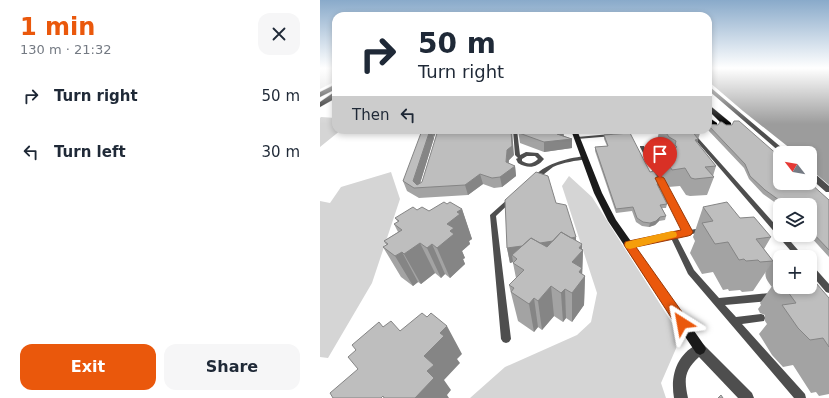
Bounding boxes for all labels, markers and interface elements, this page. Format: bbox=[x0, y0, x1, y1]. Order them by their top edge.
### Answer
text: 1 min bbox=[20, 13, 95, 41]
button: close bbox=[258, 13, 300, 55]
text: 50 m bbox=[418, 27, 496, 60]
icon: right bbox=[352, 28, 404, 80]
text: 130 m · 21:32 bbox=[20, 42, 111, 57]
text: Turn right bbox=[418, 61, 504, 82]
icon: right bbox=[20, 85, 42, 107]
text: Turn right bbox=[54, 87, 138, 105]
text: 50 m bbox=[262, 87, 300, 105]
icon: left bbox=[397, 104, 419, 126]
text: Then bbox=[352, 106, 389, 124]
pin bbox=[643, 137, 677, 178]
icon: left bbox=[20, 141, 42, 163]
text: Turn left bbox=[54, 143, 126, 161]
text: 30 m bbox=[262, 143, 300, 161]
icon: arrive bbox=[649, 143, 671, 165]
north arrow bbox=[773, 146, 817, 190]
map controls bbox=[773, 146, 817, 294]
button: layers bbox=[773, 198, 817, 242]
button: + bbox=[773, 250, 817, 294]
position arrow bbox=[661, 302, 703, 344]
button: Exit bbox=[20, 344, 156, 390]
button: Share bbox=[164, 344, 300, 390]

